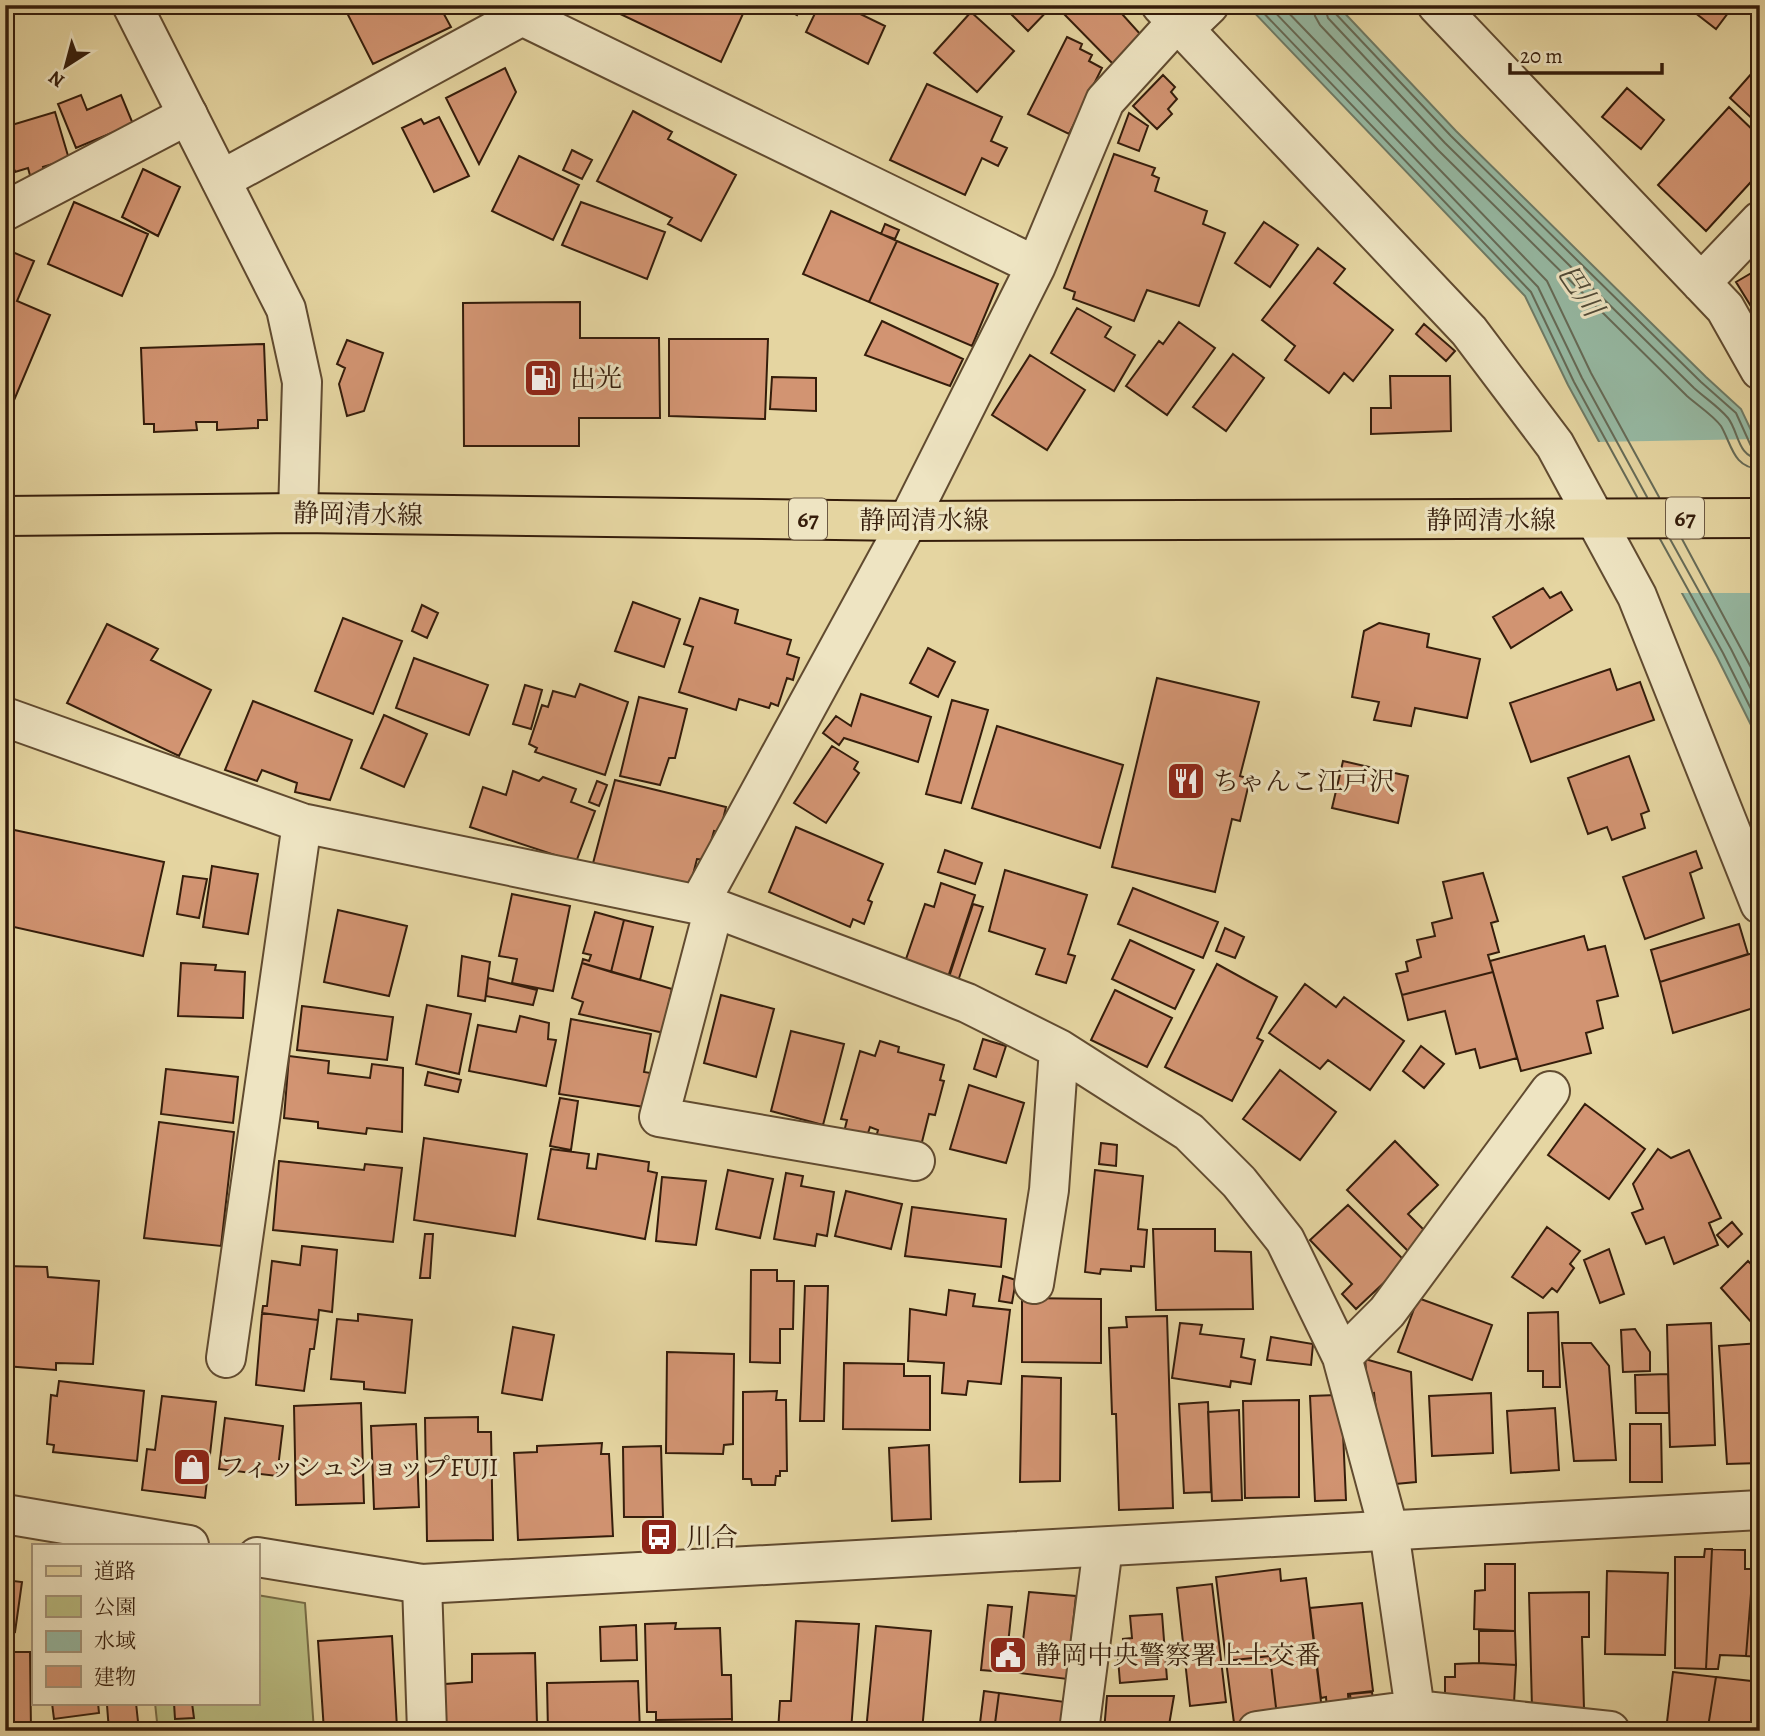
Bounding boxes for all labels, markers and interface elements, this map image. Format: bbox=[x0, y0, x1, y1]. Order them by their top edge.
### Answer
north arrow bbox=[32, 32, 102, 102]
scale bar bbox=[1510, 32, 1662, 76]
text: 20 m bbox=[1520, 42, 1563, 70]
text: N bbox=[43, 64, 70, 94]
water label: 巴川 bbox=[1549, 257, 1613, 327]
fuel station icon: 出光 bbox=[522, 357, 564, 399]
place label: 出光 bbox=[570, 361, 622, 396]
street label: 静岡清水線 bbox=[293, 496, 423, 533]
road number: 67 bbox=[789, 498, 827, 540]
road number: 67 bbox=[1666, 498, 1704, 538]
street label: 静岡清水線 bbox=[859, 503, 989, 538]
street label: 静岡清水線 bbox=[1426, 503, 1556, 538]
restaurant icon: ちゃんこ江戸沢 bbox=[1165, 760, 1207, 802]
place label: ちゃんこ江戸沢 bbox=[1213, 764, 1395, 799]
shop icon: フィッシュショップFUJI bbox=[171, 1446, 213, 1488]
place label: フィッシュショップFUJI bbox=[219, 1450, 498, 1485]
bus stop icon: 川合 bbox=[638, 1516, 680, 1558]
place label: 川合 bbox=[686, 1520, 738, 1555]
legend bbox=[32, 1544, 259, 1704]
text: 道路 bbox=[94, 1557, 136, 1585]
text: 公園 bbox=[94, 1593, 136, 1621]
text: 水域 bbox=[94, 1627, 136, 1655]
public building icon: 静岡中央警察署上土交番 bbox=[987, 1634, 1029, 1676]
place label: 静岡中央警察署上土交番 bbox=[1035, 1638, 1321, 1673]
text: 建物 bbox=[94, 1663, 136, 1691]

